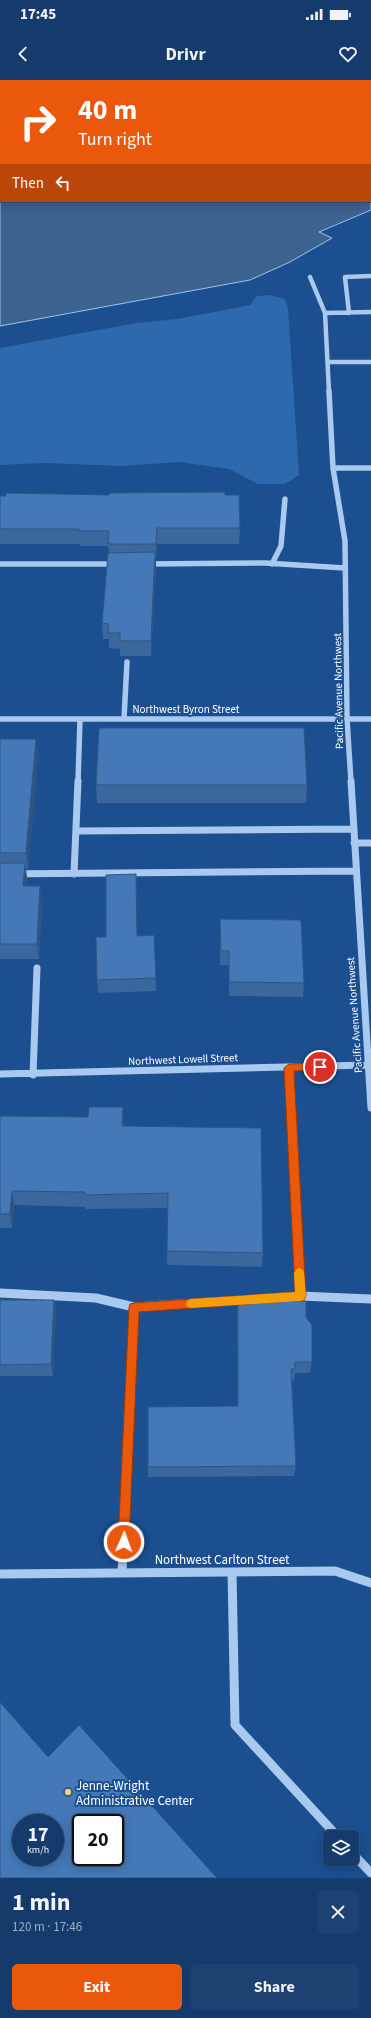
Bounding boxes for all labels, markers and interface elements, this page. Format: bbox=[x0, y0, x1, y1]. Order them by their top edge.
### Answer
text: 17:45 bbox=[20, 4, 56, 25]
text: Drivr bbox=[165, 42, 206, 67]
icon: back bbox=[12, 43, 34, 65]
icon: heart bbox=[337, 43, 359, 65]
text: 40 m bbox=[78, 90, 137, 130]
icon: right bbox=[12, 96, 64, 148]
text: Turn right bbox=[78, 127, 152, 152]
icon: left bbox=[52, 172, 74, 194]
text: Then bbox=[12, 173, 44, 194]
street label: Pacific Avenue Northwest bbox=[330, 632, 347, 749]
street label: Northwest Byron Street bbox=[132, 702, 240, 717]
street label: Pacific Avenue Northwest bbox=[343, 956, 366, 1073]
street label: Northwest Lowell Street bbox=[128, 1050, 239, 1069]
pin bbox=[303, 1050, 337, 1084]
icon: arrive bbox=[309, 1056, 331, 1078]
position arrow bbox=[103, 1521, 145, 1563]
street label: Northwest Carlton Street bbox=[155, 1551, 290, 1569]
place label: Jenne-Wright Administrative Center bbox=[76, 1777, 194, 1810]
marker: Jenne-Wright Administrative Center bbox=[63, 1787, 73, 1797]
speed limit sign: 20 bbox=[72, 1814, 124, 1866]
text: 17 bbox=[27, 1821, 49, 1849]
map controls bbox=[323, 1830, 359, 1866]
button: layers bbox=[323, 1830, 359, 1866]
text: km/h bbox=[27, 1843, 49, 1857]
text: 1 min bbox=[12, 1885, 70, 1920]
button: close bbox=[317, 1891, 359, 1933]
text: 120 m · 17:46 bbox=[12, 1918, 82, 1936]
button: Exit bbox=[12, 1964, 182, 2010]
button: Share bbox=[190, 1964, 359, 2010]

